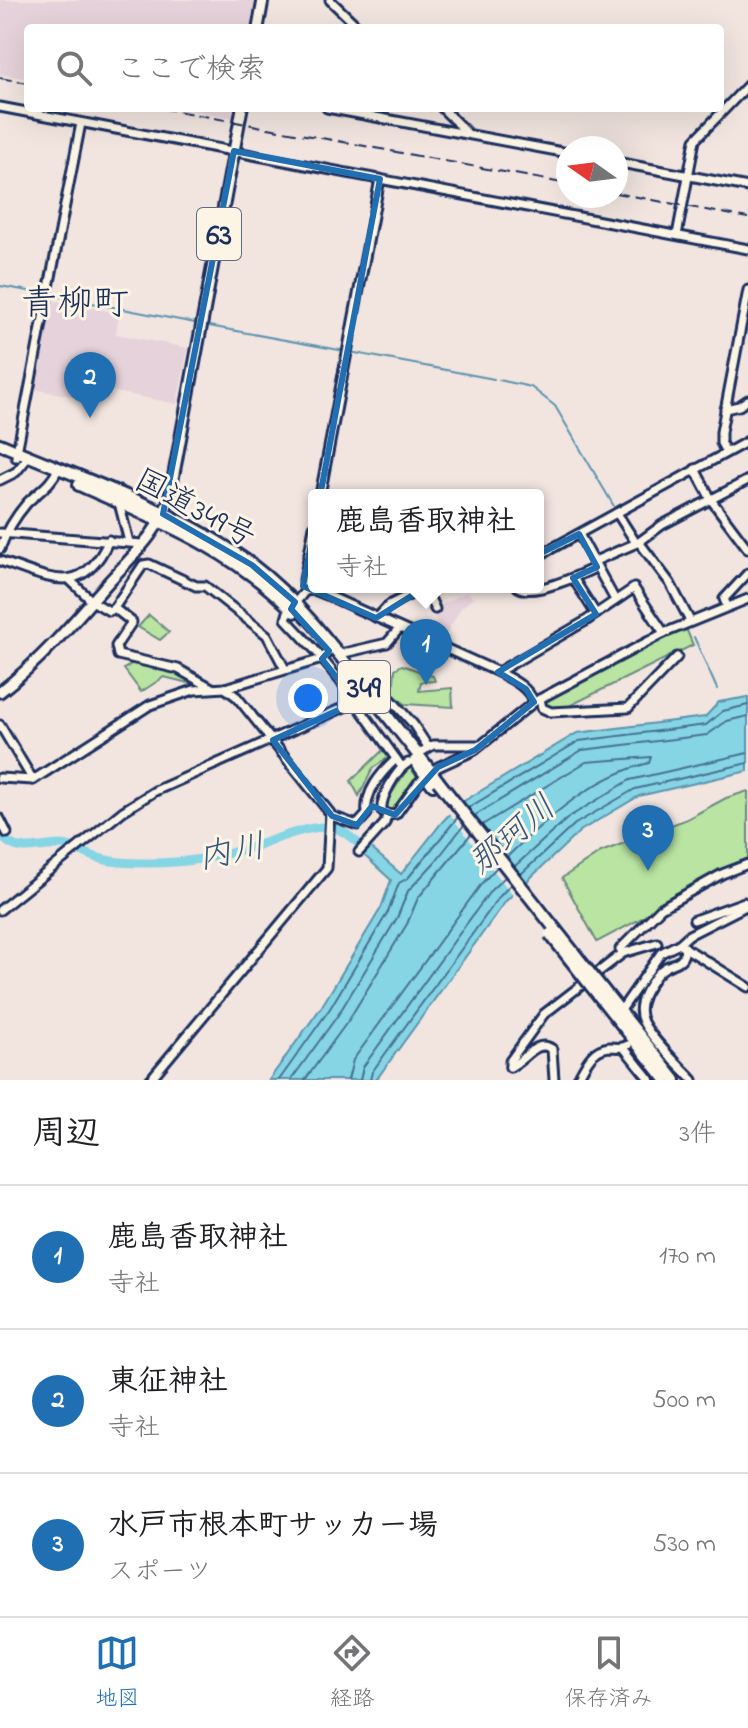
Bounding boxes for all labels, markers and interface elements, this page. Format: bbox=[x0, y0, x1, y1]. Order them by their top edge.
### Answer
search box bbox=[24, 24, 724, 112]
icon: search bbox=[52, 46, 96, 90]
text: ここで検索 bbox=[116, 49, 266, 93]
north arrow bbox=[556, 136, 628, 208]
road number: 63 bbox=[197, 208, 241, 260]
district label: 青柳町 bbox=[21, 279, 129, 332]
pin: 2 bbox=[64, 352, 116, 418]
street label: 国道349号 bbox=[125, 458, 264, 562]
popup bbox=[308, 489, 544, 593]
text: 鹿島香取神社 bbox=[336, 501, 516, 545]
text: 寺社 bbox=[336, 550, 388, 588]
pin: 1 bbox=[400, 619, 452, 685]
road number: 349 bbox=[338, 661, 390, 713]
your location bbox=[288, 678, 328, 718]
water label: 那珂川 bbox=[459, 785, 569, 889]
pin: 3 bbox=[622, 805, 674, 871]
water label: 内川 bbox=[194, 823, 270, 885]
text: 周辺 bbox=[32, 1110, 100, 1160]
text: 3件 bbox=[679, 1116, 716, 1154]
text: 鹿島香取神社 bbox=[108, 1217, 288, 1261]
text: 1 bbox=[54, 1238, 62, 1276]
text: 170 m bbox=[659, 1238, 716, 1276]
text: 寺社 bbox=[108, 1266, 160, 1304]
text: 東征神社 bbox=[108, 1361, 228, 1405]
text: 2 bbox=[52, 1382, 64, 1420]
text: 500 m bbox=[652, 1382, 716, 1420]
text: 寺社 bbox=[108, 1410, 160, 1448]
text: 水戸市根本町サッカー場 bbox=[108, 1505, 438, 1549]
text: 3 bbox=[53, 1526, 63, 1564]
text: 530 m bbox=[652, 1526, 716, 1564]
text: スポーツ bbox=[108, 1554, 211, 1592]
tab: 地図 bbox=[95, 1631, 139, 1716]
tab: 経路 bbox=[330, 1631, 374, 1716]
tab: 保存済み bbox=[565, 1631, 653, 1716]

